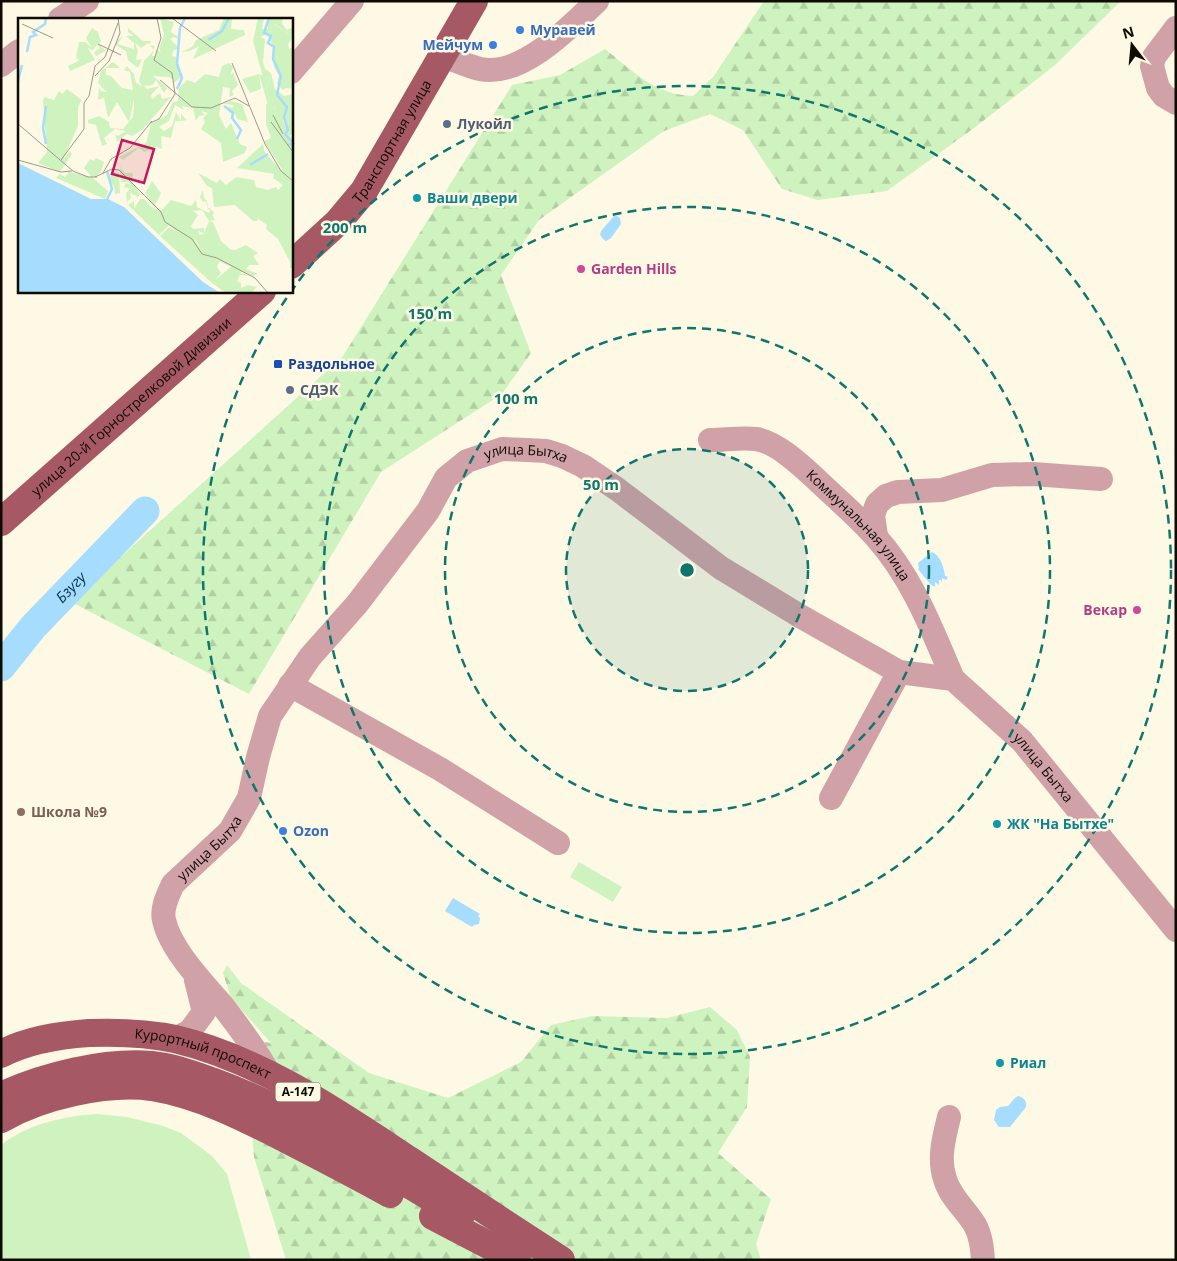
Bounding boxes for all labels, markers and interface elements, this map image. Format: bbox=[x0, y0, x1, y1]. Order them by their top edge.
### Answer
inset map bbox=[18, 18, 292, 292]
place label: Муравей bbox=[530, 20, 596, 39]
north arrow bbox=[1107, 20, 1157, 70]
text: N bbox=[1120, 21, 1136, 43]
marker: Муравей bbox=[514, 24, 526, 36]
place label: Мейчум bbox=[422, 35, 483, 54]
marker: Мейчум bbox=[487, 39, 499, 51]
street label: Транспортная улица bbox=[348, 76, 435, 207]
place label: Лукойл bbox=[457, 114, 512, 133]
marker: Лукойл bbox=[441, 118, 453, 130]
place label: Ваши двери bbox=[427, 188, 517, 207]
marker: Ваши двери bbox=[411, 192, 423, 204]
text: 200 m bbox=[323, 217, 367, 237]
place label: Garden Hills bbox=[591, 259, 676, 278]
marker: Garden Hills bbox=[575, 263, 587, 275]
text: 150 m bbox=[408, 303, 452, 323]
street label: улица 20-й Горнострелковой Дивизии bbox=[27, 313, 235, 500]
place label: Раздольное bbox=[288, 354, 375, 373]
marker: Раздольное bbox=[272, 358, 284, 370]
place label: СДЭК bbox=[300, 380, 339, 399]
marker: СДЭК bbox=[284, 384, 296, 396]
text: 100 m bbox=[494, 388, 538, 408]
street label: улица Бытха bbox=[481, 439, 572, 467]
street label: Коммунальная улица bbox=[802, 465, 915, 584]
text: 50 m bbox=[583, 474, 619, 494]
centre of rings bbox=[678, 561, 696, 579]
water label: Бзугу bbox=[51, 566, 91, 607]
place label: Векар bbox=[1083, 600, 1127, 619]
marker: Векар bbox=[1131, 604, 1143, 616]
street label: улица Бытха bbox=[1010, 728, 1078, 806]
place label: Школа №9 bbox=[31, 802, 107, 821]
marker: Школа №9 bbox=[15, 806, 27, 818]
street label: улица Бытха bbox=[173, 812, 246, 885]
place label: ЖК "На Бытхе" bbox=[1007, 814, 1114, 833]
marker: ЖК "На Бытхе" bbox=[991, 818, 1003, 830]
place label: Ozon bbox=[293, 821, 329, 840]
marker: Ozon bbox=[277, 825, 289, 837]
street label: Курортный проспект bbox=[134, 1024, 275, 1083]
place label: Риал bbox=[1010, 1053, 1046, 1072]
marker: Риал bbox=[994, 1057, 1006, 1069]
road number: А-147 bbox=[276, 1082, 320, 1102]

